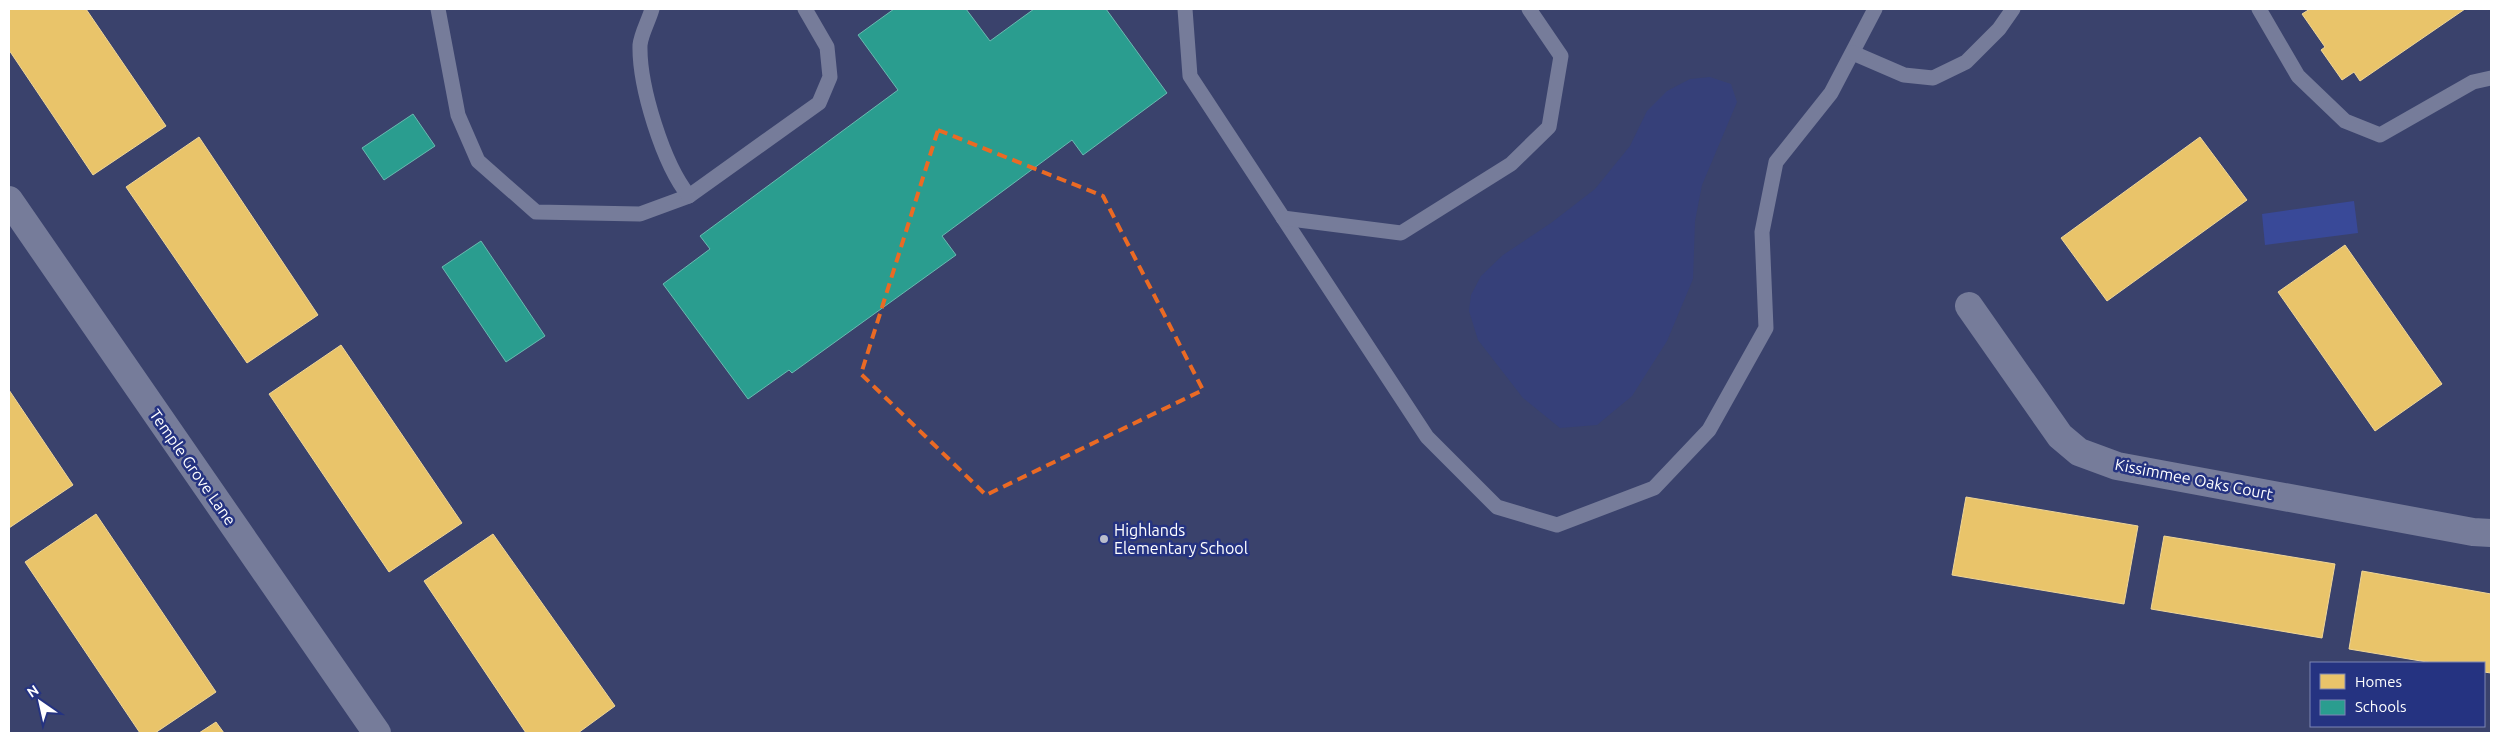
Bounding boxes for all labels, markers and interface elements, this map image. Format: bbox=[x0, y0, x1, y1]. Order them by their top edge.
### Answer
street label: Temple Grove Lane bbox=[146, 406, 240, 528]
street label: Kissimmee Oaks Court bbox=[2113, 455, 2275, 503]
place label: Highlands Elementary School bbox=[1114, 521, 1248, 557]
marker: Highlands Elementary School bbox=[1098, 533, 1110, 545]
legend bbox=[2310, 662, 2485, 727]
text: Homes bbox=[2355, 673, 2402, 690]
north arrow bbox=[15, 677, 65, 727]
text: N bbox=[24, 682, 42, 701]
text: Schools bbox=[2355, 698, 2406, 715]

